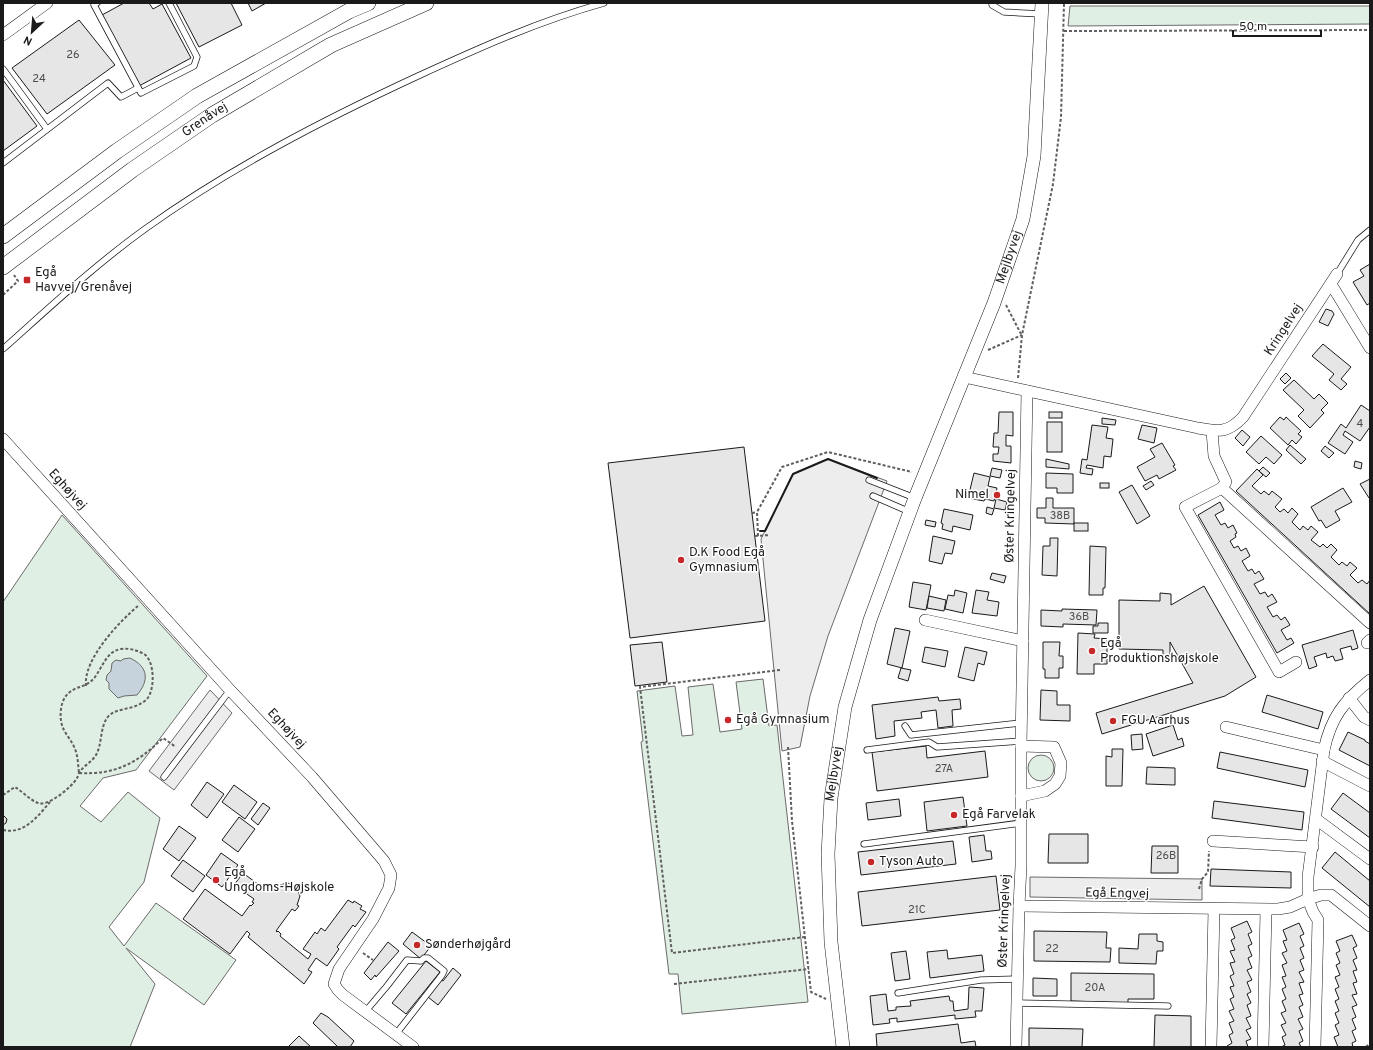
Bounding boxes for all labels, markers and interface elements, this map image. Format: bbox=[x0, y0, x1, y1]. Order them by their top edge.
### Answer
north arrow bbox=[12, 12, 52, 52]
scale bar bbox=[1233, 12, 1321, 38]
text: 50 m bbox=[1239, 19, 1267, 35]
text: N bbox=[21, 32, 35, 48]
house number: 26 bbox=[66, 48, 80, 62]
house number: 24 bbox=[32, 72, 46, 86]
street label: Grenåvej bbox=[179, 99, 231, 141]
street label: Mejlbyvej bbox=[993, 229, 1026, 286]
place label: Egå Havvej/Grenåvej bbox=[35, 265, 132, 296]
marker: Egå Havvej/Grenåvej bbox=[22, 275, 32, 285]
street label: Kringelvej bbox=[1261, 301, 1307, 359]
house number: 4 bbox=[1357, 417, 1364, 431]
street label: Eghøjvej bbox=[44, 466, 90, 514]
street label: Øster Kringelvej bbox=[1002, 469, 1020, 563]
place label: Nimel bbox=[955, 487, 989, 503]
marker: Nimel bbox=[992, 490, 1002, 500]
house number: 38B bbox=[1050, 509, 1070, 523]
place label: D.K Food Egå Gymnasium bbox=[689, 545, 765, 576]
marker: D.K Food Egå Gymnasium bbox=[676, 555, 686, 565]
house number: 36B bbox=[1069, 610, 1089, 624]
place label: Egå Produktionshøjskole bbox=[1100, 636, 1219, 667]
marker: Egå Produktionshøjskole bbox=[1087, 646, 1097, 656]
street label: Eghøjvej bbox=[263, 705, 309, 753]
place label: Egå Gymnasium bbox=[736, 712, 829, 728]
place label: FGU Aarhus bbox=[1121, 713, 1190, 729]
marker: Egå Gymnasium bbox=[723, 715, 733, 725]
marker: FGU Aarhus bbox=[1108, 716, 1118, 726]
street label: Mejlbyvej bbox=[823, 745, 847, 803]
house number: 27A bbox=[935, 762, 953, 776]
place label: Egå Farvelak bbox=[962, 807, 1036, 823]
marker: Egå Farvelak bbox=[949, 810, 959, 820]
house number: 26B bbox=[1156, 849, 1176, 863]
place label: Tyson Auto bbox=[879, 854, 944, 870]
marker: Tyson Auto bbox=[866, 857, 876, 867]
place label: Egå Ungdoms-Højskole bbox=[224, 865, 334, 896]
street label: Øster Kringelvej bbox=[995, 874, 1015, 968]
marker: Egå Ungdoms-Højskole bbox=[211, 875, 221, 885]
street label: Egå Engvej bbox=[1085, 885, 1149, 903]
house number: 21C bbox=[908, 903, 926, 917]
place label: Sønderhøjgård bbox=[425, 937, 511, 953]
marker: Sønderhøjgård bbox=[412, 940, 422, 950]
house number: 22 bbox=[1045, 942, 1059, 956]
house number: 20A bbox=[1085, 981, 1105, 995]

